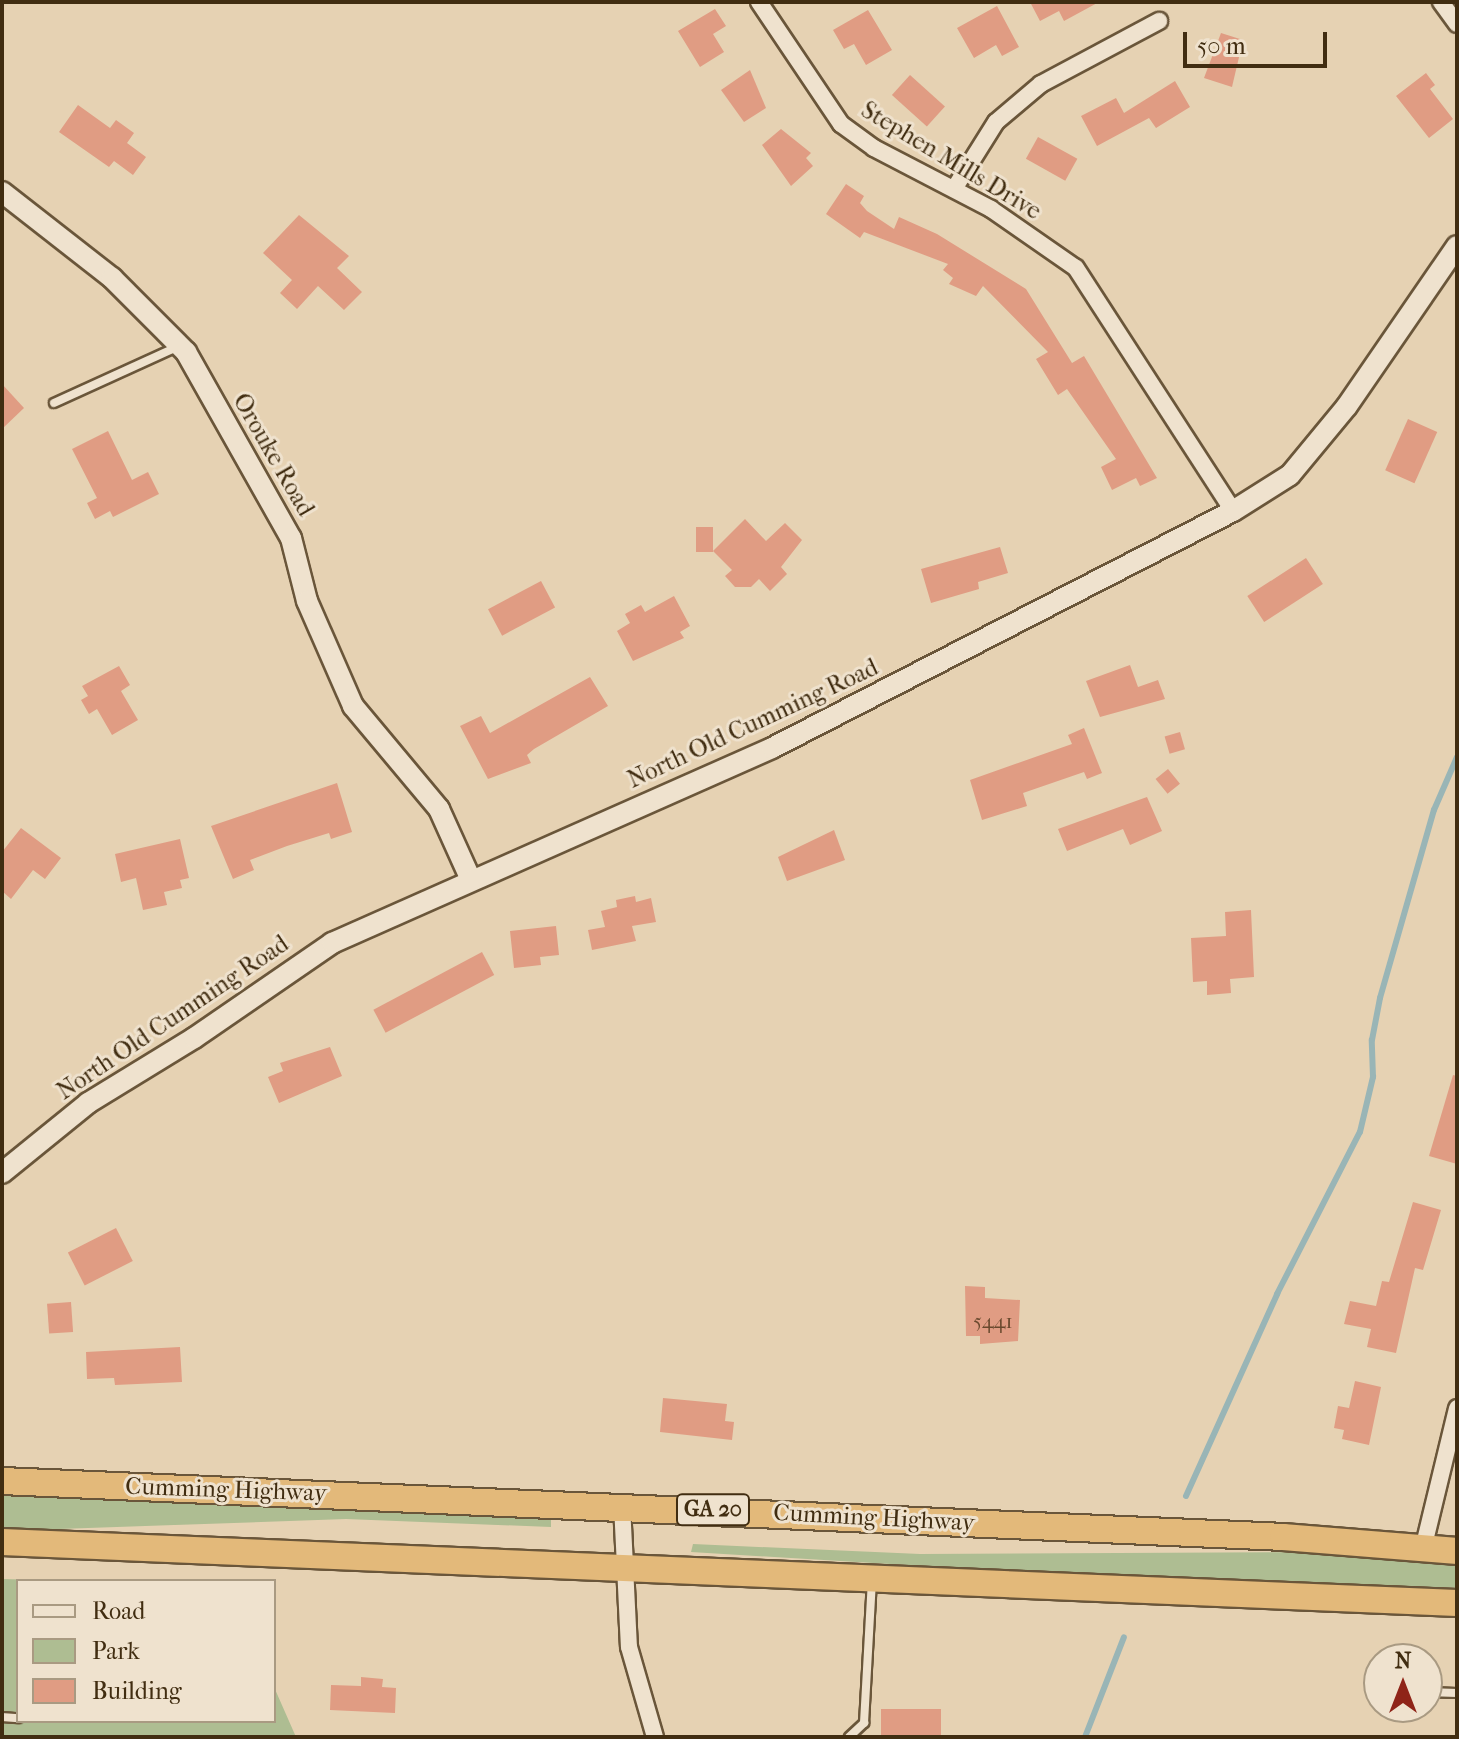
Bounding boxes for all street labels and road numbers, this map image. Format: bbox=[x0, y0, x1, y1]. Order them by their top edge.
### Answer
street label: Stephen Mills Drive bbox=[856, 96, 1046, 226]
street label: Orouke Road bbox=[226, 388, 320, 522]
street label: North Old Cumming Road bbox=[623, 653, 883, 795]
street label: North Old Cumming Road bbox=[52, 930, 294, 1106]
street label: Cumming Highway bbox=[125, 1472, 327, 1508]
road number: GA 20 bbox=[675, 1492, 751, 1528]
street label: Cumming Highway bbox=[773, 1498, 975, 1538]

